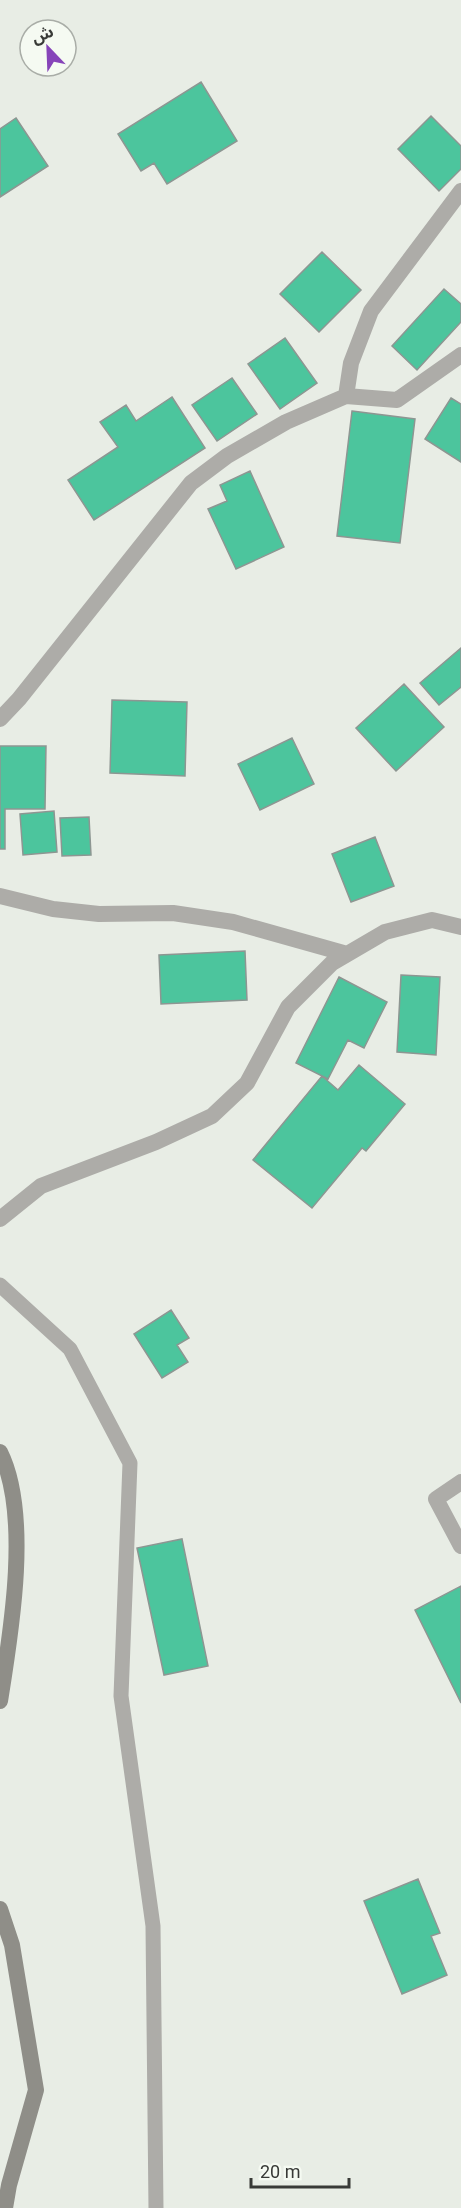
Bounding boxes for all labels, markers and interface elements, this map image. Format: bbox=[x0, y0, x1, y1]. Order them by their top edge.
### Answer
north arrow bbox=[18, 18, 78, 78]
text: ش bbox=[29, 22, 56, 48]
scale bar bbox=[251, 2151, 348, 2189]
text: 20 m bbox=[260, 2161, 300, 2182]

